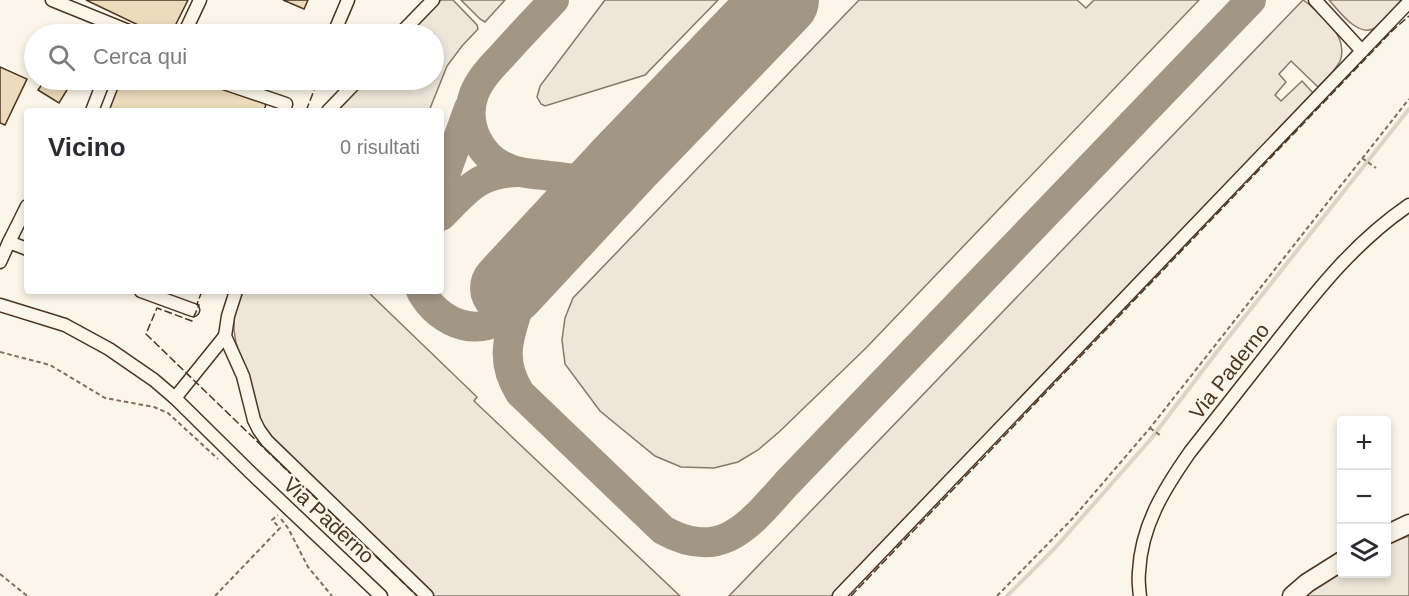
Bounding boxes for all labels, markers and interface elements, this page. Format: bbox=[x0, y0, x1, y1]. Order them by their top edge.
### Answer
search box bbox=[24, 24, 444, 90]
icon: search bbox=[45, 41, 78, 74]
text: Cerca qui bbox=[93, 44, 187, 69]
text: Vicino bbox=[48, 132, 126, 162]
text: 0 risultati bbox=[340, 136, 420, 158]
street label: Via Paderno bbox=[1184, 319, 1274, 423]
map controls bbox=[1337, 416, 1391, 578]
button: + bbox=[1337, 416, 1391, 470]
button: − bbox=[1337, 470, 1391, 524]
street label: Via Paderno bbox=[279, 472, 379, 568]
button: layers bbox=[1337, 524, 1391, 578]

